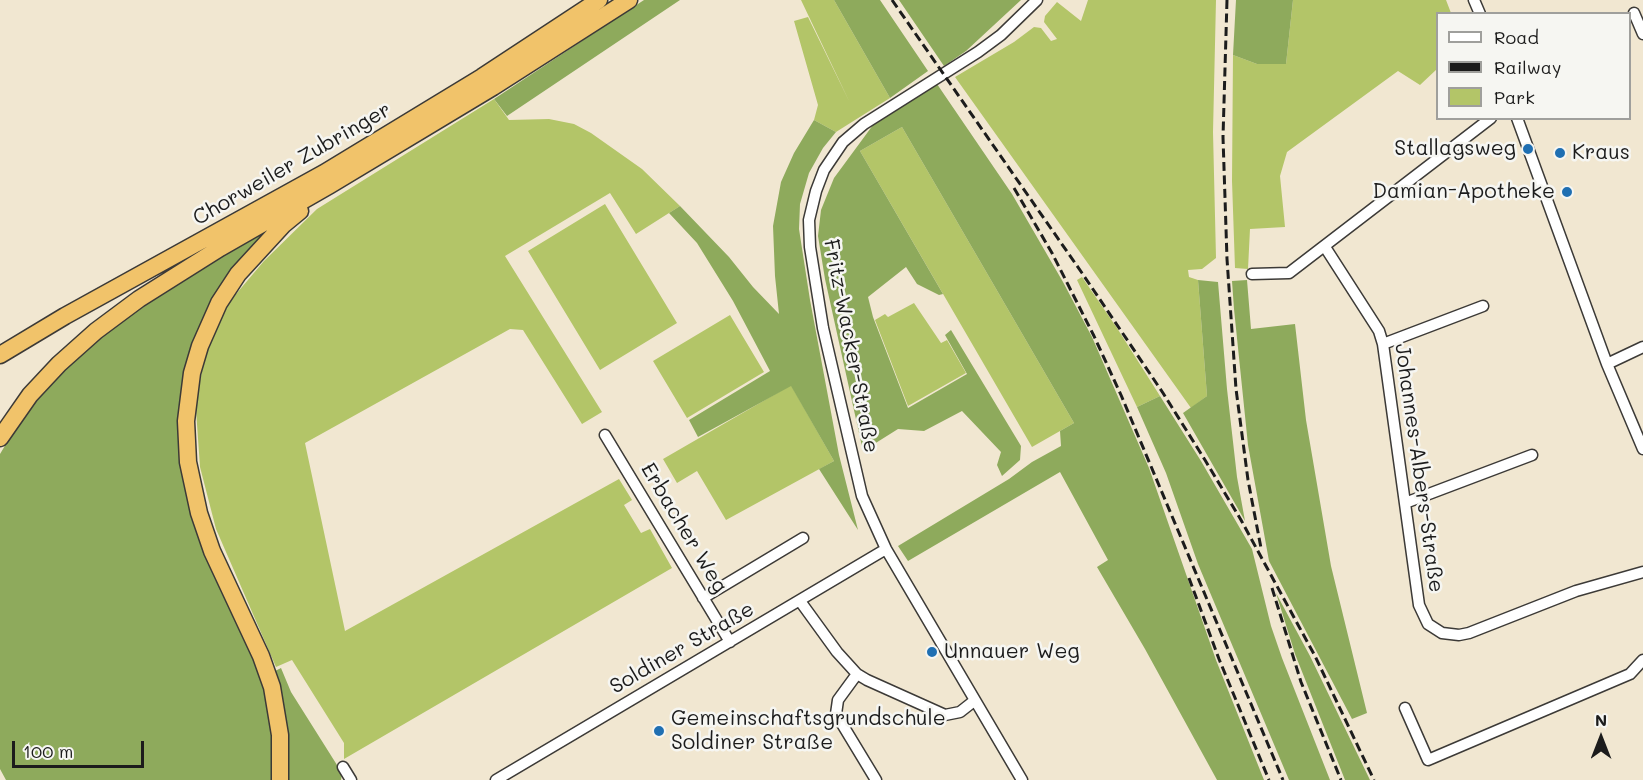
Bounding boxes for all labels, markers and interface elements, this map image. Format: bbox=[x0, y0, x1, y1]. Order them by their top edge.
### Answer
legend bbox=[1436, 12, 1631, 120]
text: Road bbox=[1494, 25, 1539, 49]
text: Railway bbox=[1494, 55, 1561, 79]
text: Park bbox=[1494, 85, 1535, 109]
street label: Chorweiler Zubringer bbox=[189, 97, 395, 231]
place label: Stallagsweg bbox=[1394, 136, 1516, 162]
place label: Kraus bbox=[1572, 140, 1630, 166]
marker: Stallagsweg bbox=[1521, 142, 1535, 156]
marker: Kraus bbox=[1553, 146, 1567, 160]
place label: Damian-Apotheke bbox=[1373, 179, 1555, 205]
marker: Damian-Apotheke bbox=[1560, 185, 1574, 199]
street label: Fritz-Wacker-Straße bbox=[818, 237, 884, 455]
street label: Johannes-Albers-Straße bbox=[1389, 342, 1449, 594]
street label: Erbacher Weg bbox=[635, 458, 733, 598]
street label: Soldiner Straße bbox=[605, 597, 759, 699]
place label: Unnauer Weg bbox=[944, 639, 1080, 665]
marker: Unnauer Weg bbox=[925, 645, 939, 659]
place label: Gemeinschaftsgrundschule Soldiner Straße bbox=[671, 706, 946, 756]
north arrow bbox=[1571, 708, 1631, 768]
text: N bbox=[1595, 709, 1607, 730]
marker: Gemeinschaftsgrundschule Soldiner Straße bbox=[652, 724, 666, 738]
scale bar bbox=[15, 729, 147, 767]
text: 100 m bbox=[23, 739, 73, 763]

